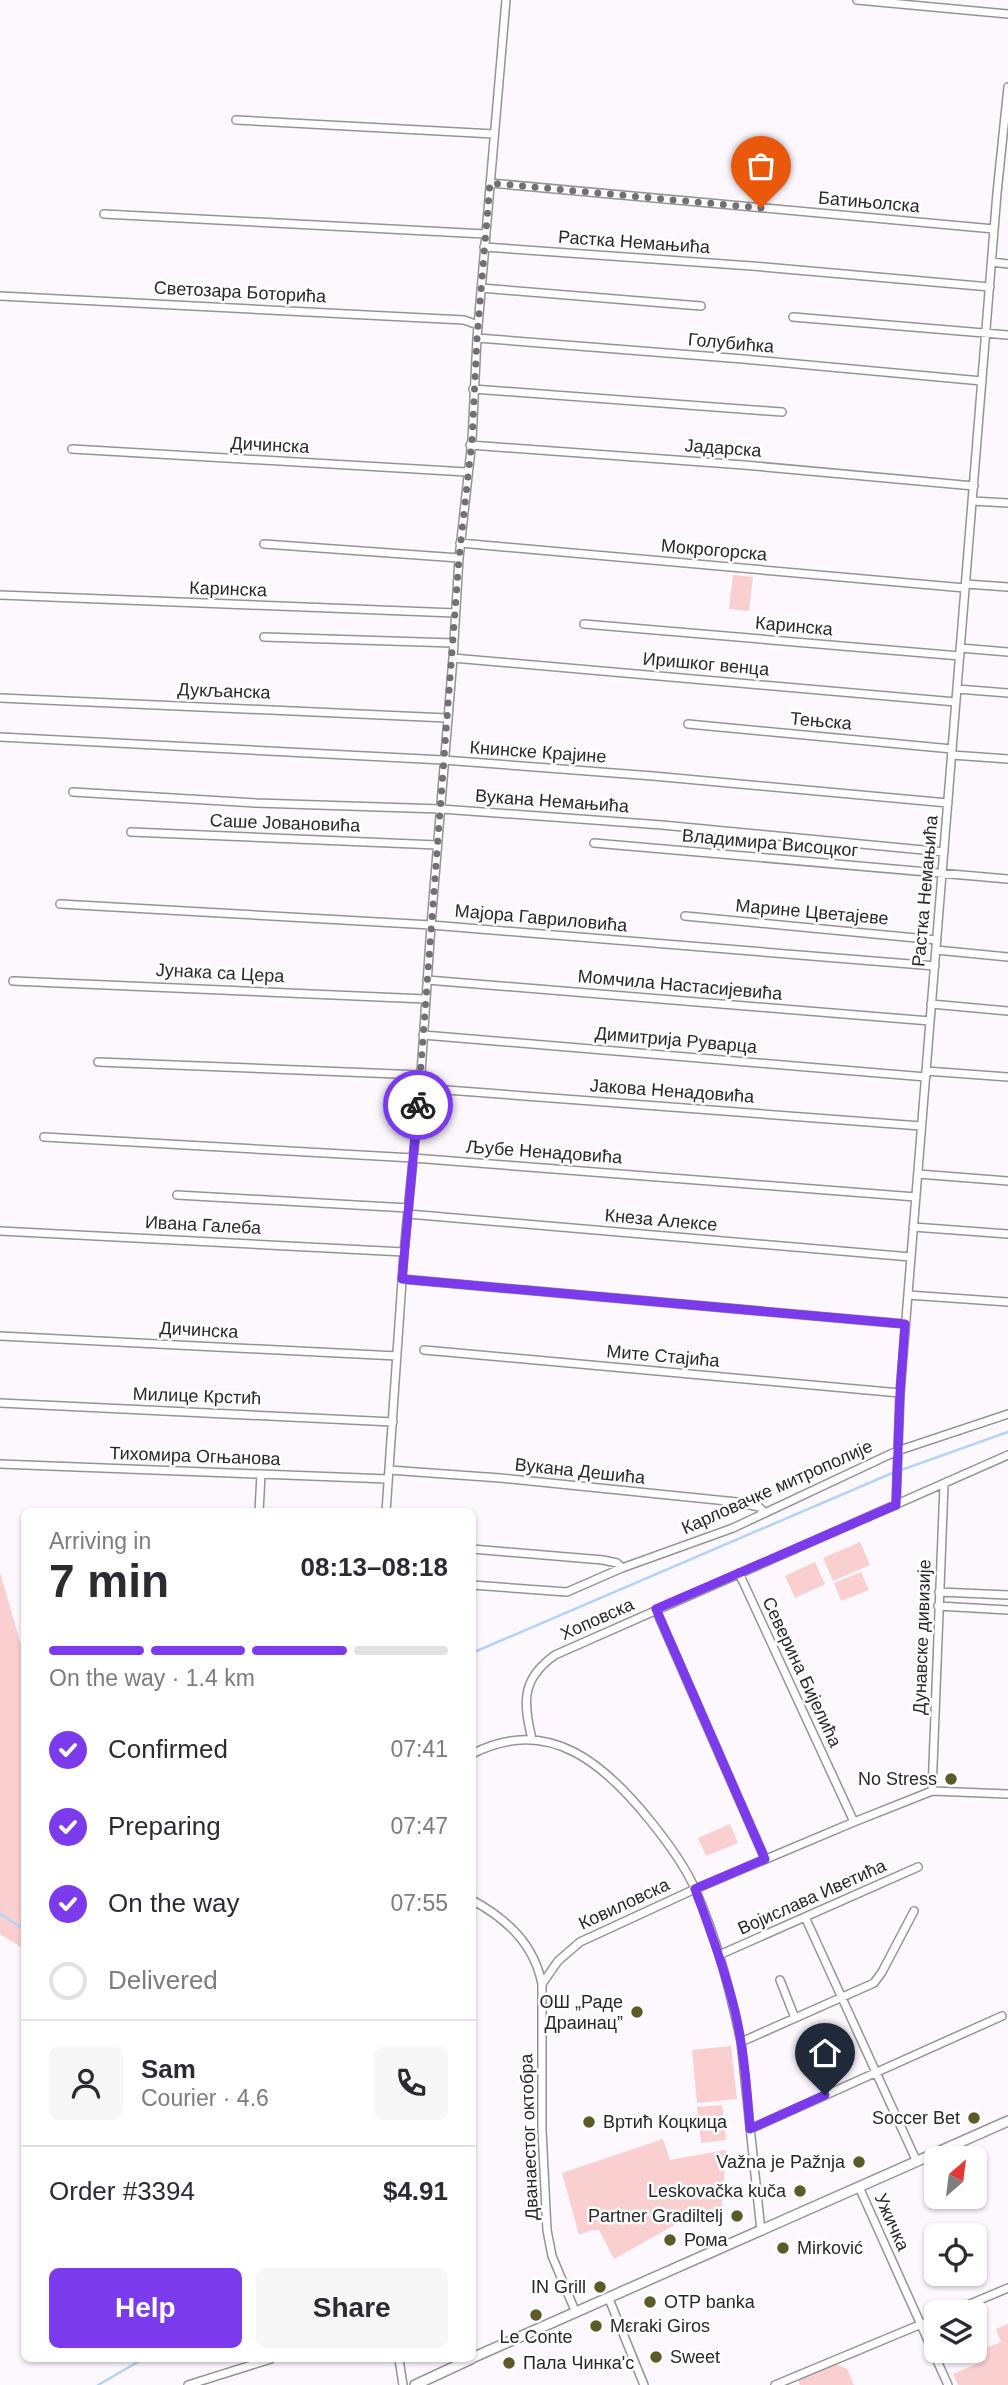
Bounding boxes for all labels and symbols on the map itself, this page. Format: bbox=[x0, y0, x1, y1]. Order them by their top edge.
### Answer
pin bbox=[731, 136, 791, 208]
street label: Батињолска bbox=[817, 188, 922, 216]
street label: Растка Немањића bbox=[557, 227, 712, 257]
street label: Светозара Боторића bbox=[153, 278, 328, 307]
street label: Голубићка bbox=[687, 329, 776, 357]
street label: Дичинска bbox=[230, 433, 311, 457]
street label: Јадарска bbox=[684, 435, 763, 461]
street label: Мокрогорска bbox=[660, 535, 769, 565]
street label: Каринска bbox=[189, 578, 268, 600]
street label: Каринска bbox=[754, 613, 835, 639]
street label: Иришког венца bbox=[642, 649, 771, 680]
street label: Дукљанска bbox=[177, 679, 272, 703]
street label: Тењска bbox=[789, 708, 854, 734]
street label: Книнске Крајине bbox=[469, 737, 607, 767]
street label: Вукана Немањића bbox=[474, 786, 631, 816]
street label: Саше Јовановића bbox=[209, 810, 362, 836]
street label: Растка Немањића bbox=[908, 813, 942, 968]
street label: Владимира Висоцког bbox=[681, 825, 859, 861]
street label: Марине Цветајеве bbox=[735, 895, 889, 929]
street label: Мајора Гавриловића bbox=[454, 901, 629, 936]
street label: Јунака са Цера bbox=[155, 960, 286, 986]
street label: Момчила Настасијевића bbox=[577, 966, 784, 1004]
street label: Димитрија Руварца bbox=[594, 1023, 759, 1057]
courier bbox=[383, 1070, 453, 1140]
street label: Јакова Ненадовића bbox=[589, 1075, 756, 1107]
street label: Љубе Ненадовића bbox=[465, 1137, 624, 1168]
street label: Кнеза Алексе bbox=[604, 1205, 718, 1235]
street label: Ивана Галеба bbox=[144, 1212, 263, 1238]
street label: Дичинска bbox=[159, 1318, 240, 1342]
street label: Мите Стајића bbox=[606, 1341, 721, 1371]
street label: Милице Крстић bbox=[132, 1384, 262, 1408]
street label: Карловачке митрополије bbox=[679, 1436, 875, 1538]
street label: Тихомира Огњанова bbox=[109, 1443, 282, 1469]
street label: Вукана Дешића bbox=[514, 1454, 647, 1488]
street label: Дунавске дивизије bbox=[909, 1559, 935, 1715]
street label: Хоповска bbox=[557, 1594, 638, 1644]
street label: Северина Бијелића bbox=[758, 1594, 846, 1751]
place label: No Stress bbox=[858, 1769, 937, 1789]
marker: No Stress bbox=[943, 1771, 959, 1787]
street label: Војислава Иветића bbox=[735, 1855, 890, 1939]
street label: Ковиловска bbox=[576, 1874, 673, 1934]
place label: ОШ „Раде Драинац” bbox=[540, 1992, 623, 2033]
marker: ОШ „Раде Драинац” bbox=[629, 2004, 645, 2020]
pin bbox=[795, 2023, 855, 2095]
street label: Дванаестог октобра bbox=[516, 2052, 542, 2221]
place label: Soccer Bet bbox=[872, 2108, 960, 2128]
marker: Soccer Bet bbox=[966, 2110, 982, 2126]
place label: Вртић Коцкица bbox=[603, 2112, 728, 2132]
marker: Вртић Коцкица bbox=[581, 2114, 597, 2130]
north arrow bbox=[924, 2146, 987, 2208]
place label: Važna je Pažnja bbox=[716, 2152, 846, 2172]
marker: Važna je Pažnja bbox=[851, 2154, 867, 2170]
place label: Leskovačka kuča bbox=[648, 2181, 787, 2201]
marker: Leskovačka kuča bbox=[792, 2183, 808, 2199]
street label: Ужичка bbox=[871, 2190, 914, 2255]
place label: Partner Gradiltelj bbox=[588, 2206, 723, 2226]
marker: Partner Gradiltelj bbox=[729, 2208, 745, 2224]
place label: Рома bbox=[684, 2230, 729, 2250]
marker: Рома bbox=[662, 2232, 678, 2248]
place label: Mirković bbox=[797, 2238, 863, 2258]
marker: Mirković bbox=[775, 2240, 791, 2256]
place label: IN Grill bbox=[531, 2277, 586, 2297]
marker: IN Grill bbox=[592, 2279, 608, 2295]
place label: OTP banka bbox=[664, 2292, 756, 2312]
marker: OTP banka bbox=[642, 2294, 658, 2310]
marker: Le Conte bbox=[528, 2307, 544, 2323]
place label: Mεraki Giros bbox=[610, 2316, 710, 2336]
marker: Mεraki Giros bbox=[588, 2318, 604, 2334]
place label: Le Conte bbox=[499, 2327, 573, 2347]
place label: Sweet bbox=[670, 2347, 720, 2367]
marker: Sweet bbox=[648, 2349, 664, 2365]
place label: Пала Чинка'с bbox=[523, 2353, 634, 2373]
marker: Пала Чинка'с bbox=[501, 2355, 517, 2371]

